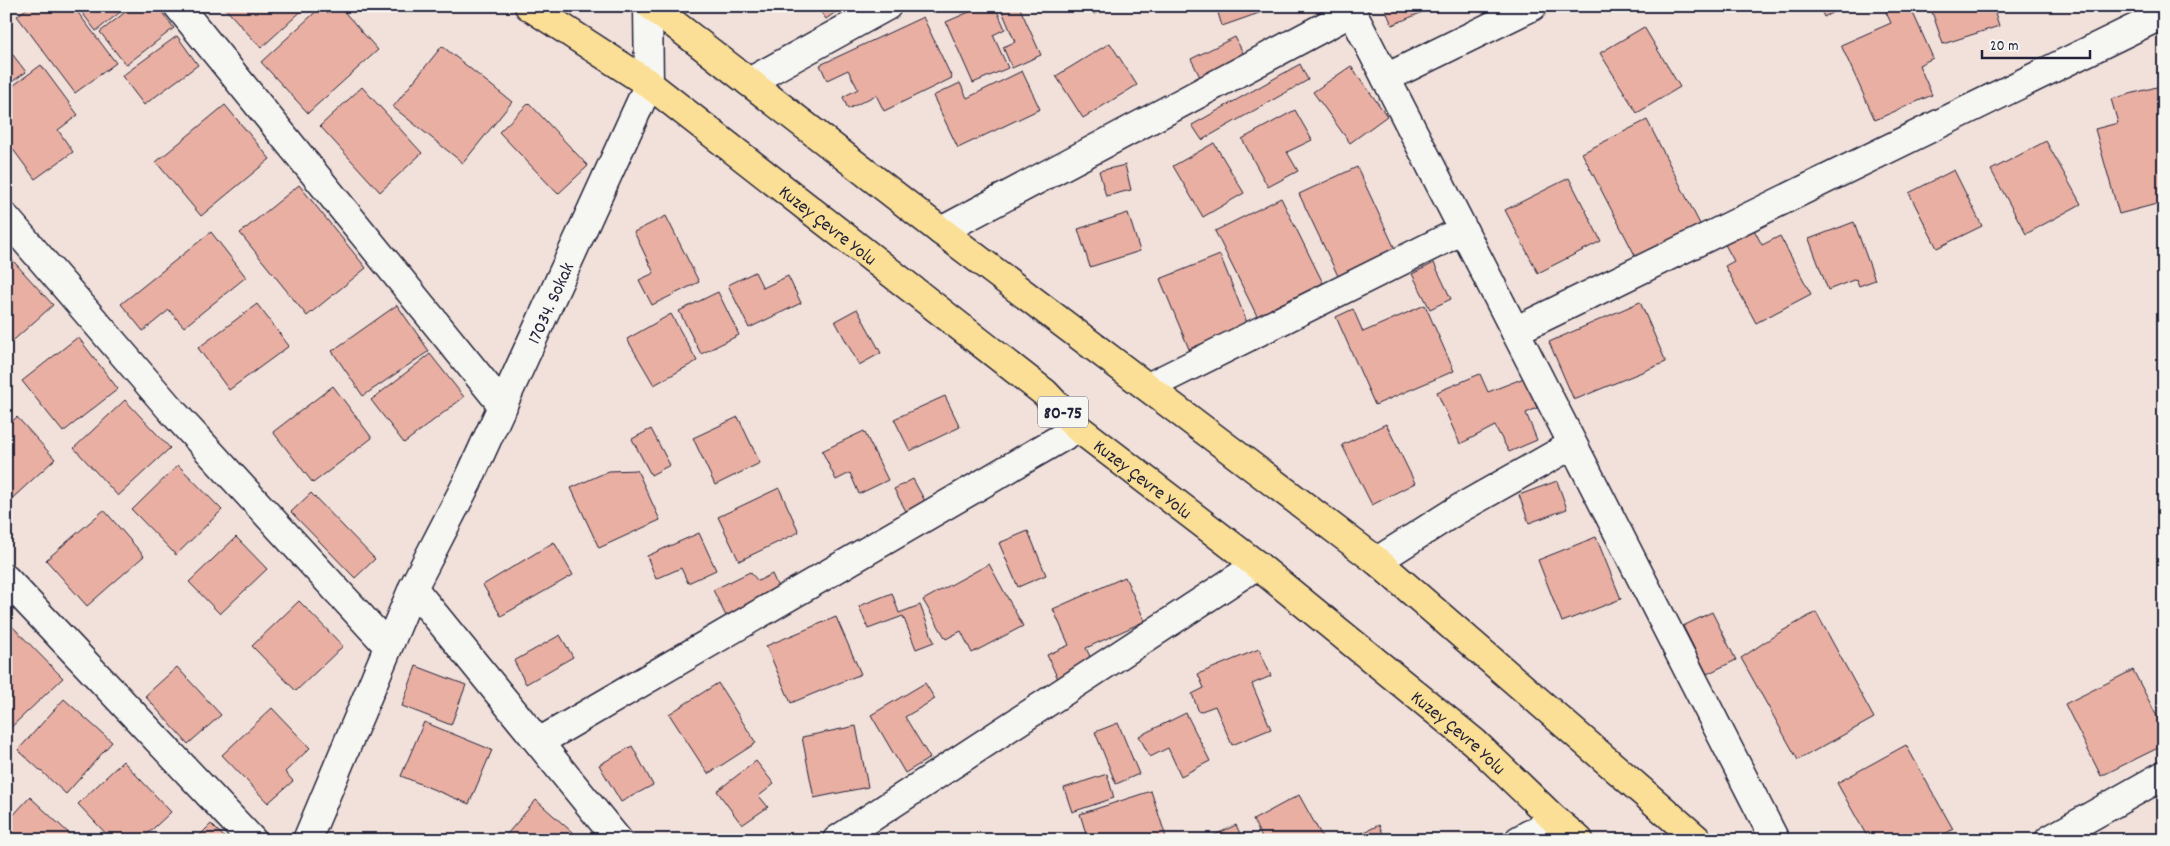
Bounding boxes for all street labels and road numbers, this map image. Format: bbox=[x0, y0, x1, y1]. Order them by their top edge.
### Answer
street label: Kuzey Çevre Yolu bbox=[772, 180, 881, 274]
street label: 17034. Sokak bbox=[522, 258, 583, 349]
road number: 80-75 bbox=[1038, 397, 1088, 428]
street label: Kuzey Çevre Yolu bbox=[1086, 434, 1196, 527]
street label: Kuzey Çevre Yolu bbox=[1404, 686, 1510, 783]

